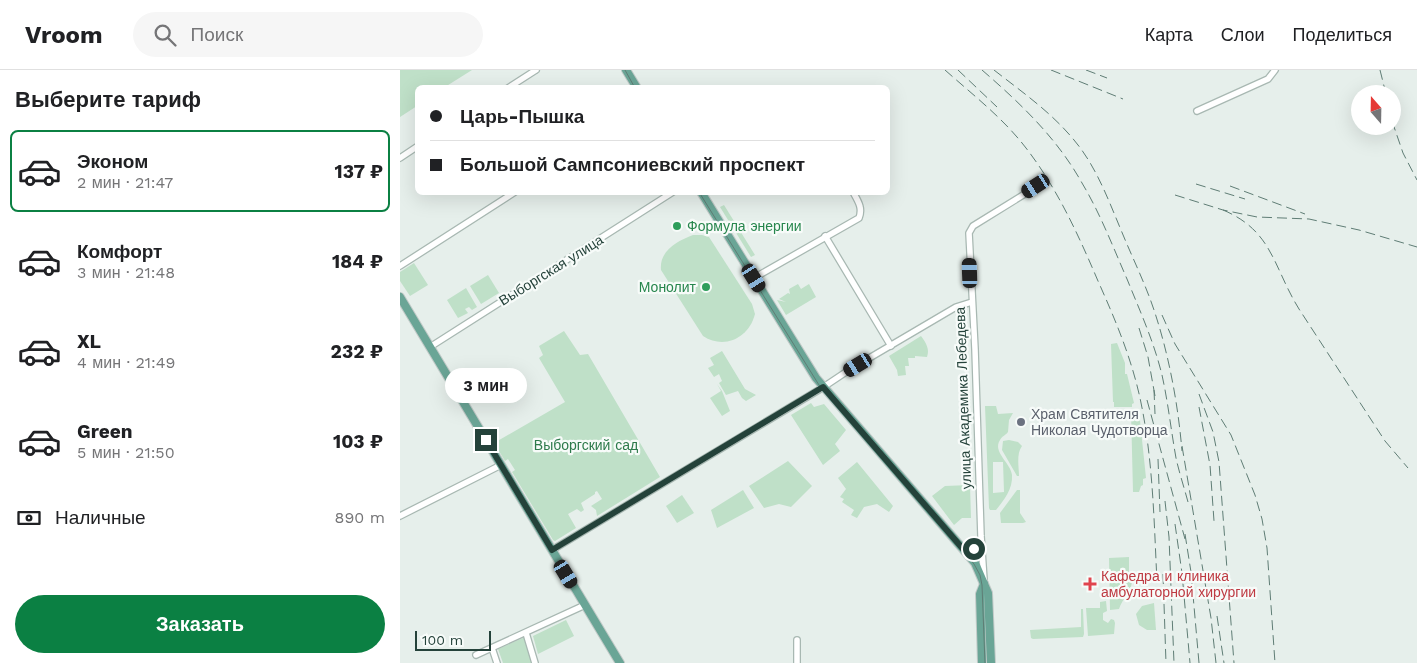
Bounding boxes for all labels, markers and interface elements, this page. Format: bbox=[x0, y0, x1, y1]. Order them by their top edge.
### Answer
search box bbox=[133, 12, 483, 57]
text: Vroom bbox=[25, 21, 103, 49]
icon: search bbox=[151, 21, 179, 49]
text: Поиск bbox=[191, 23, 243, 46]
text: Карта bbox=[1145, 24, 1193, 45]
text: Слои bbox=[1221, 24, 1265, 45]
text: Поделиться bbox=[1293, 24, 1392, 45]
north arrow bbox=[1351, 85, 1401, 135]
map controls bbox=[1351, 85, 1401, 135]
text: Выберите тариф bbox=[15, 87, 201, 112]
text: Царь-Пышка bbox=[460, 105, 584, 128]
icon: car bbox=[17, 149, 62, 194]
text: Эконом bbox=[77, 150, 148, 173]
text: Большой Сампсониевский проспект bbox=[460, 153, 805, 176]
text: 137 ₽ bbox=[334, 160, 383, 183]
car bbox=[1019, 172, 1052, 200]
text: 2 мин · 21:47 bbox=[77, 173, 173, 192]
place label: Формула энергии bbox=[687, 218, 802, 234]
marker: Формула энергии bbox=[671, 220, 683, 232]
street label: Выборгская улица bbox=[496, 231, 606, 309]
icon: car bbox=[17, 239, 62, 284]
text: Комфорт bbox=[77, 240, 162, 263]
text: 184 ₽ bbox=[332, 250, 383, 273]
car bbox=[961, 258, 978, 288]
car bbox=[739, 261, 768, 295]
text: 3 мин · 21:48 bbox=[77, 263, 175, 282]
place label: Монолит bbox=[639, 279, 697, 295]
marker: Монолит bbox=[700, 281, 712, 293]
street label: улица Академика Лебедева bbox=[952, 306, 974, 489]
icon: car bbox=[17, 329, 62, 374]
text: XL bbox=[77, 330, 101, 353]
text: 232 ₽ bbox=[331, 340, 383, 363]
car bbox=[841, 351, 874, 379]
text: 4 мин · 21:49 bbox=[77, 353, 176, 372]
callout: 3 мин bbox=[445, 368, 527, 402]
text: 3 мин bbox=[463, 376, 509, 395]
place label: Храм Святителя Николая Чудотворца bbox=[1031, 406, 1168, 438]
marker: Храм Святителя Николая Чудотворца bbox=[1015, 416, 1027, 428]
icon: car bbox=[17, 419, 62, 464]
text: Green bbox=[77, 420, 133, 443]
route end bbox=[475, 429, 497, 451]
text: 103 ₽ bbox=[333, 430, 383, 453]
park label: Выборгский сад bbox=[534, 437, 638, 453]
text: 5 мин · 21:50 bbox=[77, 443, 175, 462]
icon: cash bbox=[15, 504, 43, 532]
text: Наличные bbox=[55, 506, 146, 529]
text: 890 m bbox=[335, 508, 385, 527]
route start bbox=[963, 538, 985, 560]
car bbox=[551, 557, 580, 591]
place label: Кафедра и клиника амбулаторной хирургии bbox=[1101, 568, 1256, 600]
marker: Кафедра и клиника амбулаторной хирургии bbox=[1083, 577, 1097, 591]
button: Заказать bbox=[15, 595, 385, 653]
scale bar bbox=[415, 628, 491, 651]
text: 100 m bbox=[422, 632, 463, 648]

